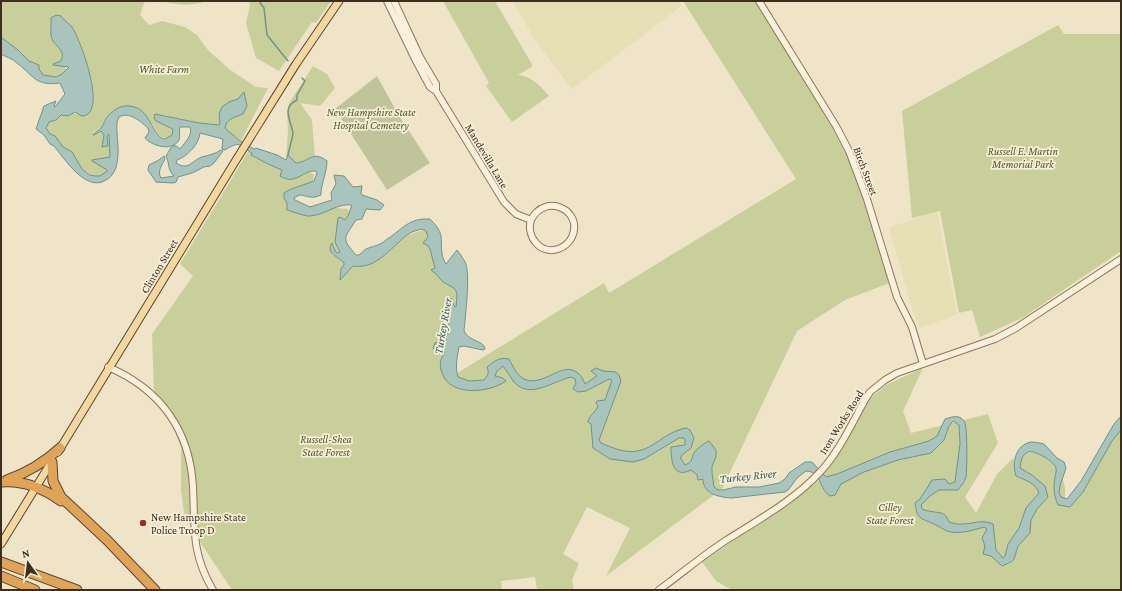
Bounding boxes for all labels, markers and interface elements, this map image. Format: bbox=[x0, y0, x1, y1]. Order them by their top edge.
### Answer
park label: White Farm bbox=[139, 63, 189, 75]
park label: New Hampshire State Hospital Cemetery bbox=[327, 106, 416, 132]
street label: Mandevilla Lane bbox=[463, 122, 511, 190]
street label: Birch Street bbox=[851, 145, 881, 197]
park label: Russell E. Martin Memorial Park bbox=[988, 145, 1059, 170]
street label: Clinton Street bbox=[138, 236, 180, 295]
water label: Turkey River bbox=[431, 296, 455, 355]
street label: Iron Works Road bbox=[817, 388, 866, 456]
park label: Russell-Shea State Forest bbox=[300, 433, 352, 458]
water label: Turkey River bbox=[719, 466, 778, 486]
park label: Cilley State Forest bbox=[866, 501, 914, 526]
place label: New Hampshire State Police Troop D bbox=[151, 511, 246, 537]
marker: New Hampshire State Police Troop D bbox=[138, 518, 148, 528]
north arrow bbox=[8, 543, 48, 583]
text: N bbox=[20, 546, 31, 560]

